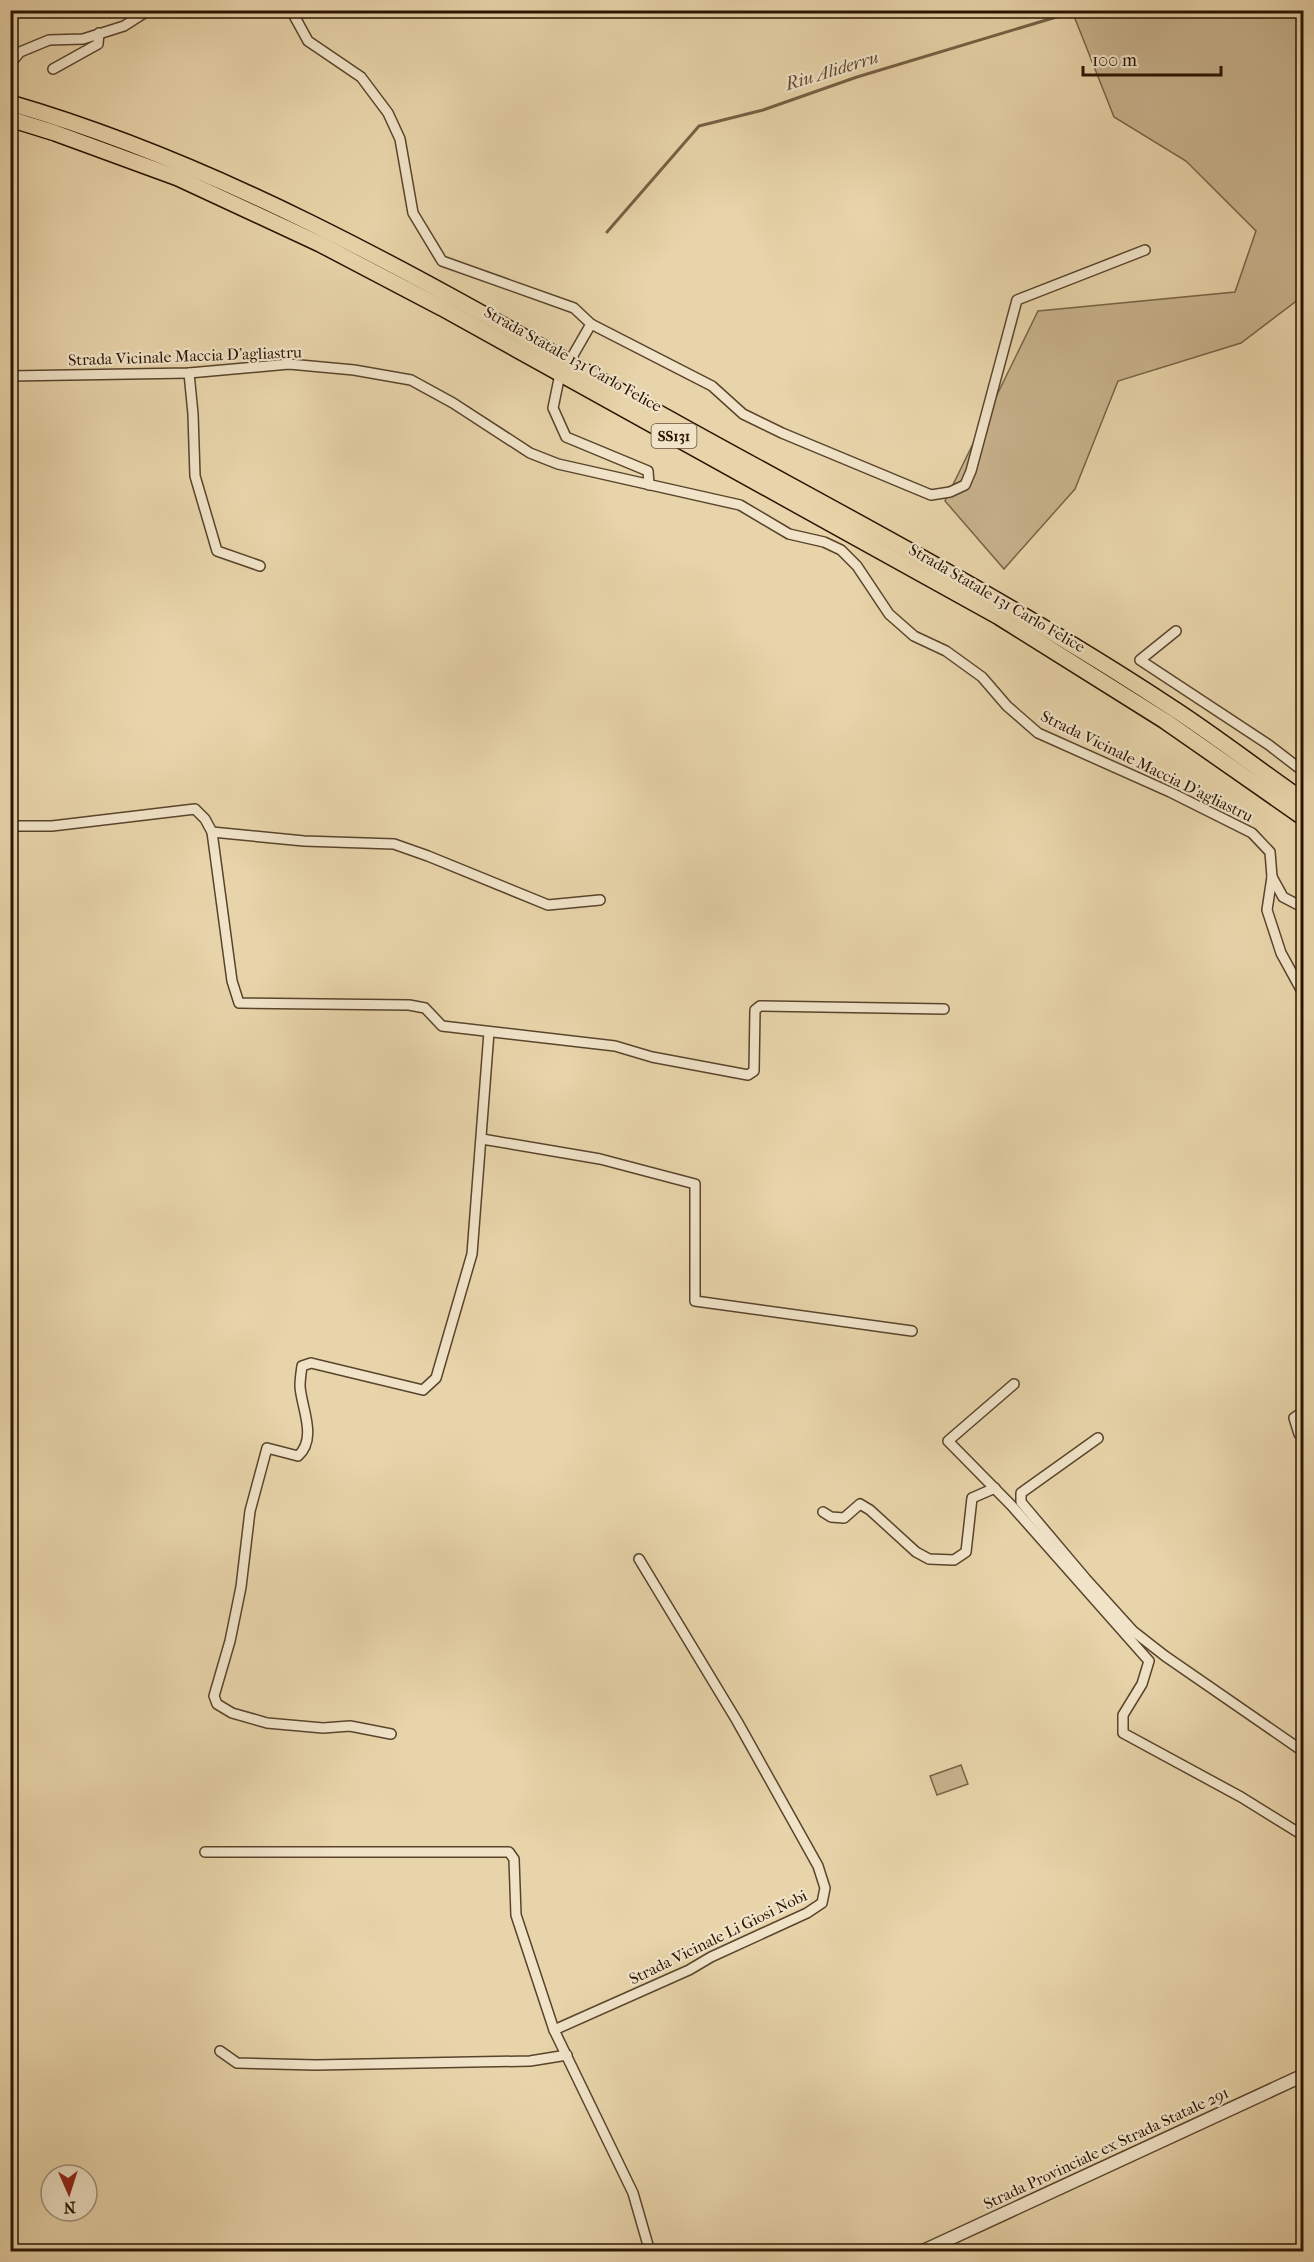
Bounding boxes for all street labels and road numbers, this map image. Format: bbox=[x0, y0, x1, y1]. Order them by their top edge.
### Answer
street label: Strada Statale 131 Carlo Felice bbox=[481, 302, 665, 416]
street label: Strada Vicinale Maccia D'agliastru bbox=[68, 342, 302, 370]
road number: SS131 bbox=[652, 424, 696, 448]
street label: Strada Statale 131 Carlo Felice bbox=[905, 540, 1089, 656]
street label: Strada Vicinale Maccia D'agliastru bbox=[1038, 706, 1256, 826]
street label: Strada Vicinale Li Giosi Nobi bbox=[626, 1885, 810, 1988]
street label: Strada Provinciale ex Strada Statale 291 bbox=[980, 2083, 1232, 2213]

